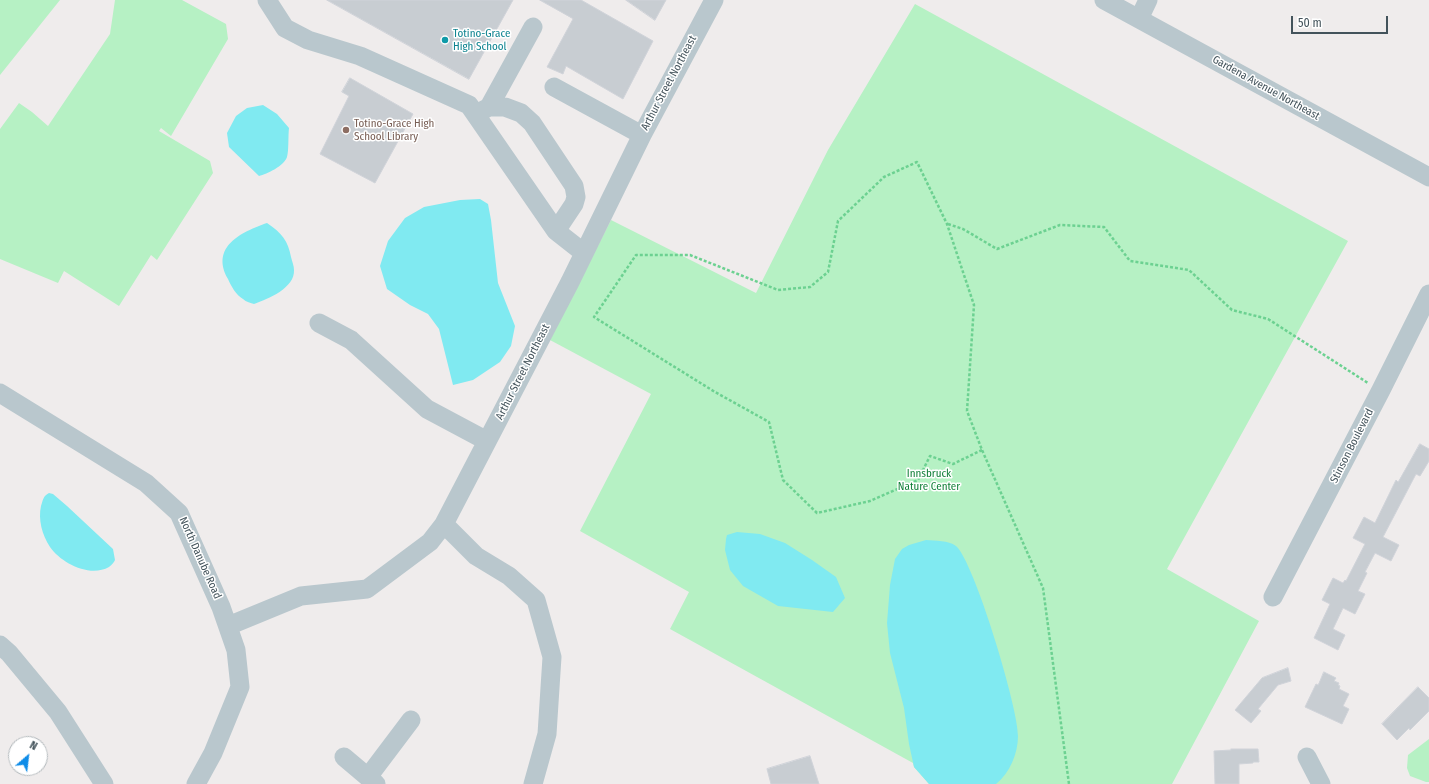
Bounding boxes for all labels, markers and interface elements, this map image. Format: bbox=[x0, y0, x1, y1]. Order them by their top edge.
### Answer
scale bar bbox=[1293, 8, 1390, 34]
text: 50 m bbox=[1298, 16, 1322, 30]
place label: Totino-Grace High School bbox=[453, 27, 510, 53]
street label: Arthur Street Northeast bbox=[638, 33, 700, 133]
marker: Totino-Grace High School bbox=[440, 35, 450, 45]
street label: Gardena Avenue Northeast bbox=[1210, 53, 1322, 123]
place label: Totino-Grace High School Library bbox=[354, 117, 434, 143]
marker: Totino-Grace High School Library bbox=[341, 125, 351, 135]
street label: Arthur Street Northeast bbox=[493, 322, 553, 422]
street label: Stinson Boulevard bbox=[1328, 407, 1376, 485]
park label: Innsbruck Nature Center bbox=[898, 467, 960, 493]
street label: North Danube Road bbox=[176, 515, 224, 601]
north arrow bbox=[8, 736, 48, 776]
text: N bbox=[27, 739, 39, 753]

